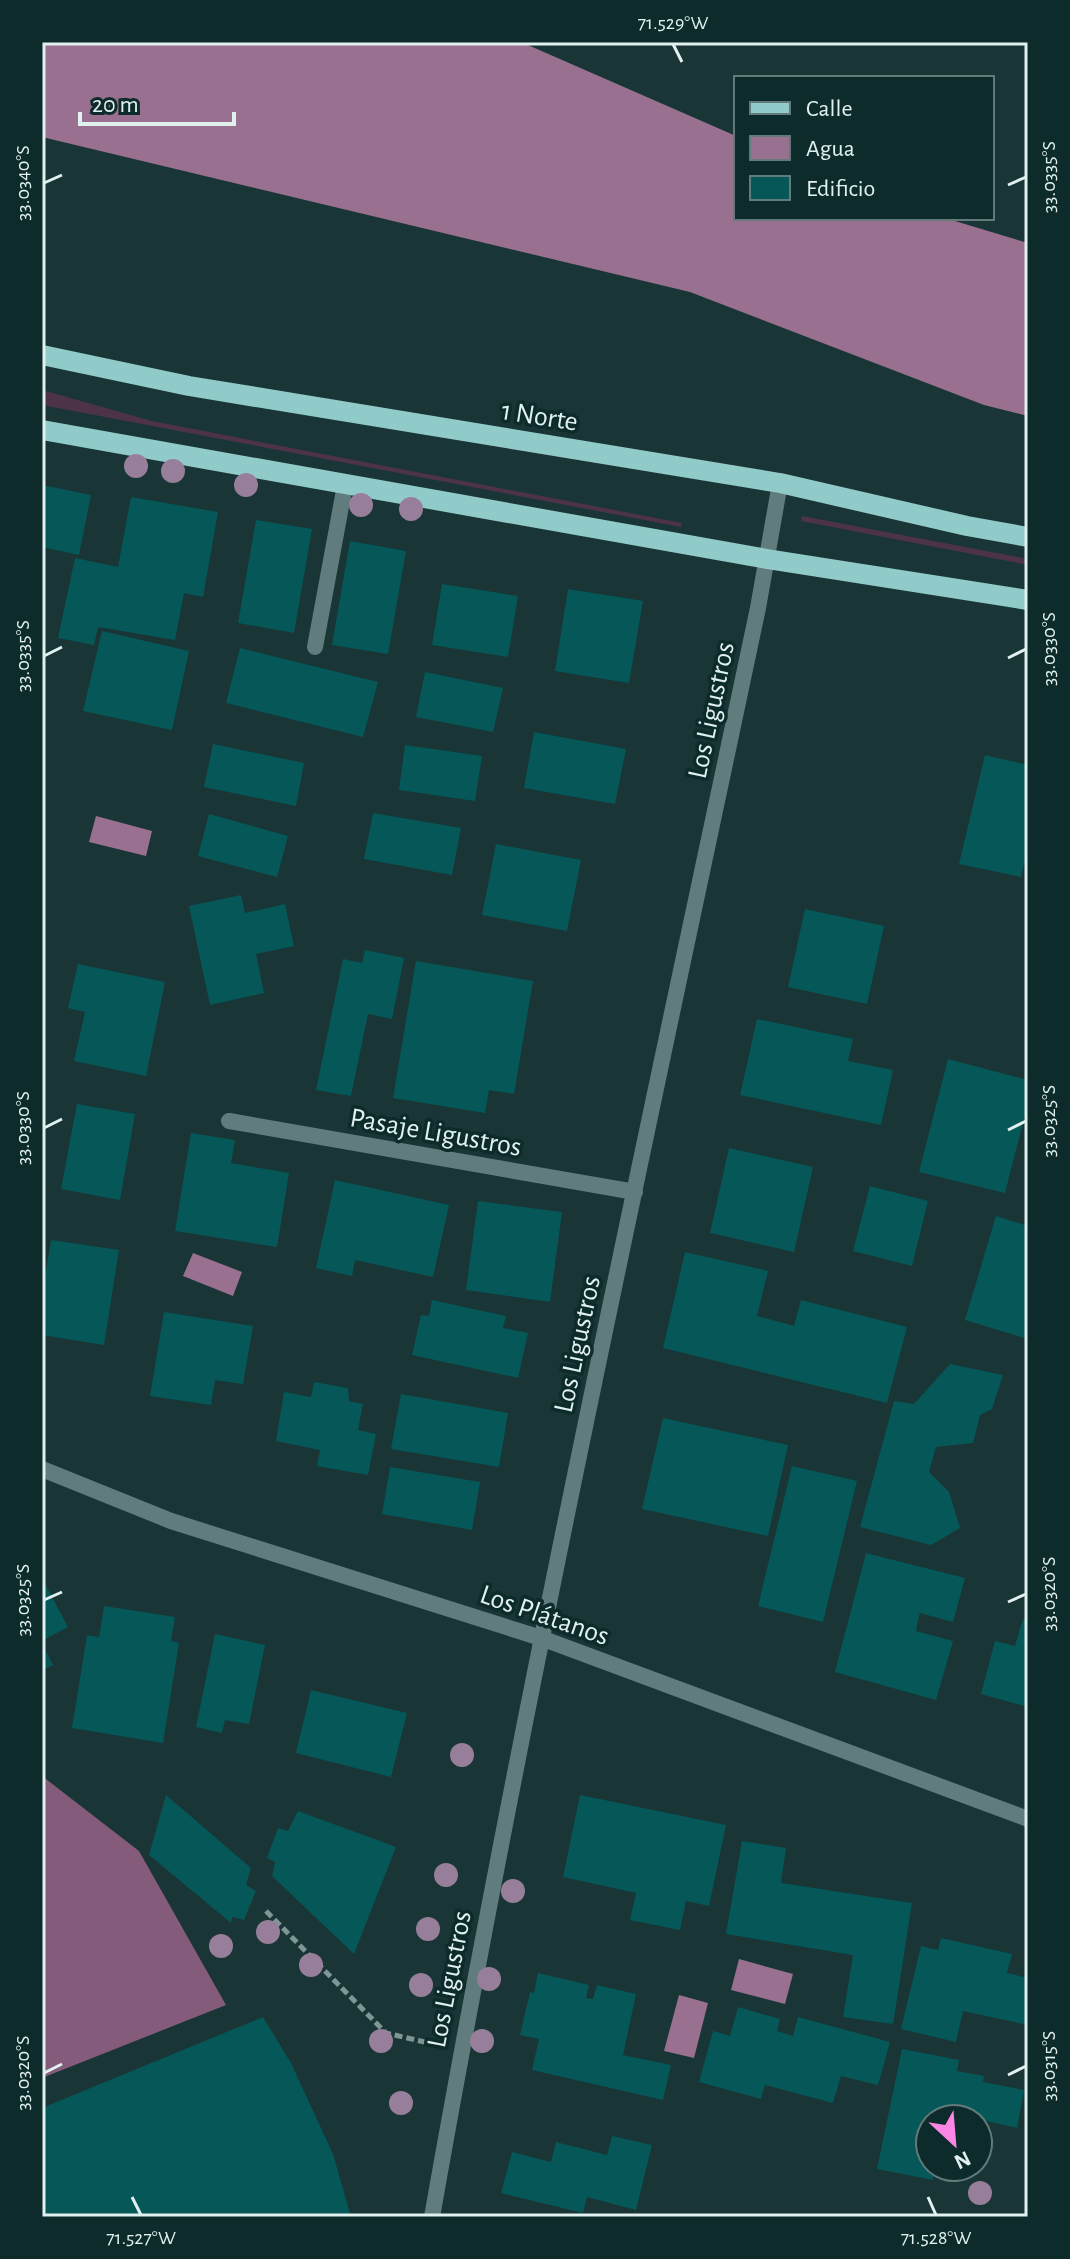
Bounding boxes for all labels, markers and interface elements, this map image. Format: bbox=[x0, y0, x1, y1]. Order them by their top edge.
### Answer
text: 71.529°W bbox=[638, 13, 708, 33]
scale bar bbox=[80, 76, 234, 126]
legend bbox=[734, 76, 994, 220]
text: 20 m bbox=[92, 93, 139, 117]
text: Calle bbox=[806, 97, 853, 121]
text: Agua bbox=[806, 137, 855, 161]
text: 33.0335°S bbox=[1039, 141, 1059, 213]
text: 33.0340°S bbox=[13, 145, 33, 221]
text: Edificio bbox=[806, 177, 875, 201]
street label: 1 Norte bbox=[500, 397, 580, 437]
text: 33.0330°S bbox=[1039, 612, 1059, 686]
text: 33.0335°S bbox=[13, 620, 33, 692]
street label: Los Ligustros bbox=[684, 640, 740, 781]
text: 33.0325°S bbox=[1039, 1085, 1059, 1157]
text: 33.0330°S bbox=[13, 1091, 33, 1165]
street label: Pasaje Ligustros bbox=[348, 1104, 524, 1162]
street label: Los Ligustros bbox=[550, 1274, 606, 1415]
text: 33.0320°S bbox=[1039, 1557, 1059, 1631]
text: 33.0325°S bbox=[13, 1564, 33, 1636]
street label: Los Plátanos bbox=[476, 1581, 613, 1651]
street label: Los Ligustros bbox=[423, 1909, 477, 2050]
text: 33.0315°S bbox=[1039, 2031, 1059, 2101]
text: 33.0320°S bbox=[13, 2036, 33, 2110]
north arrow bbox=[914, 2103, 994, 2183]
text: N bbox=[951, 2147, 974, 2173]
text: 71.527°W bbox=[106, 2228, 176, 2248]
text: 71.528°W bbox=[901, 2228, 972, 2248]

